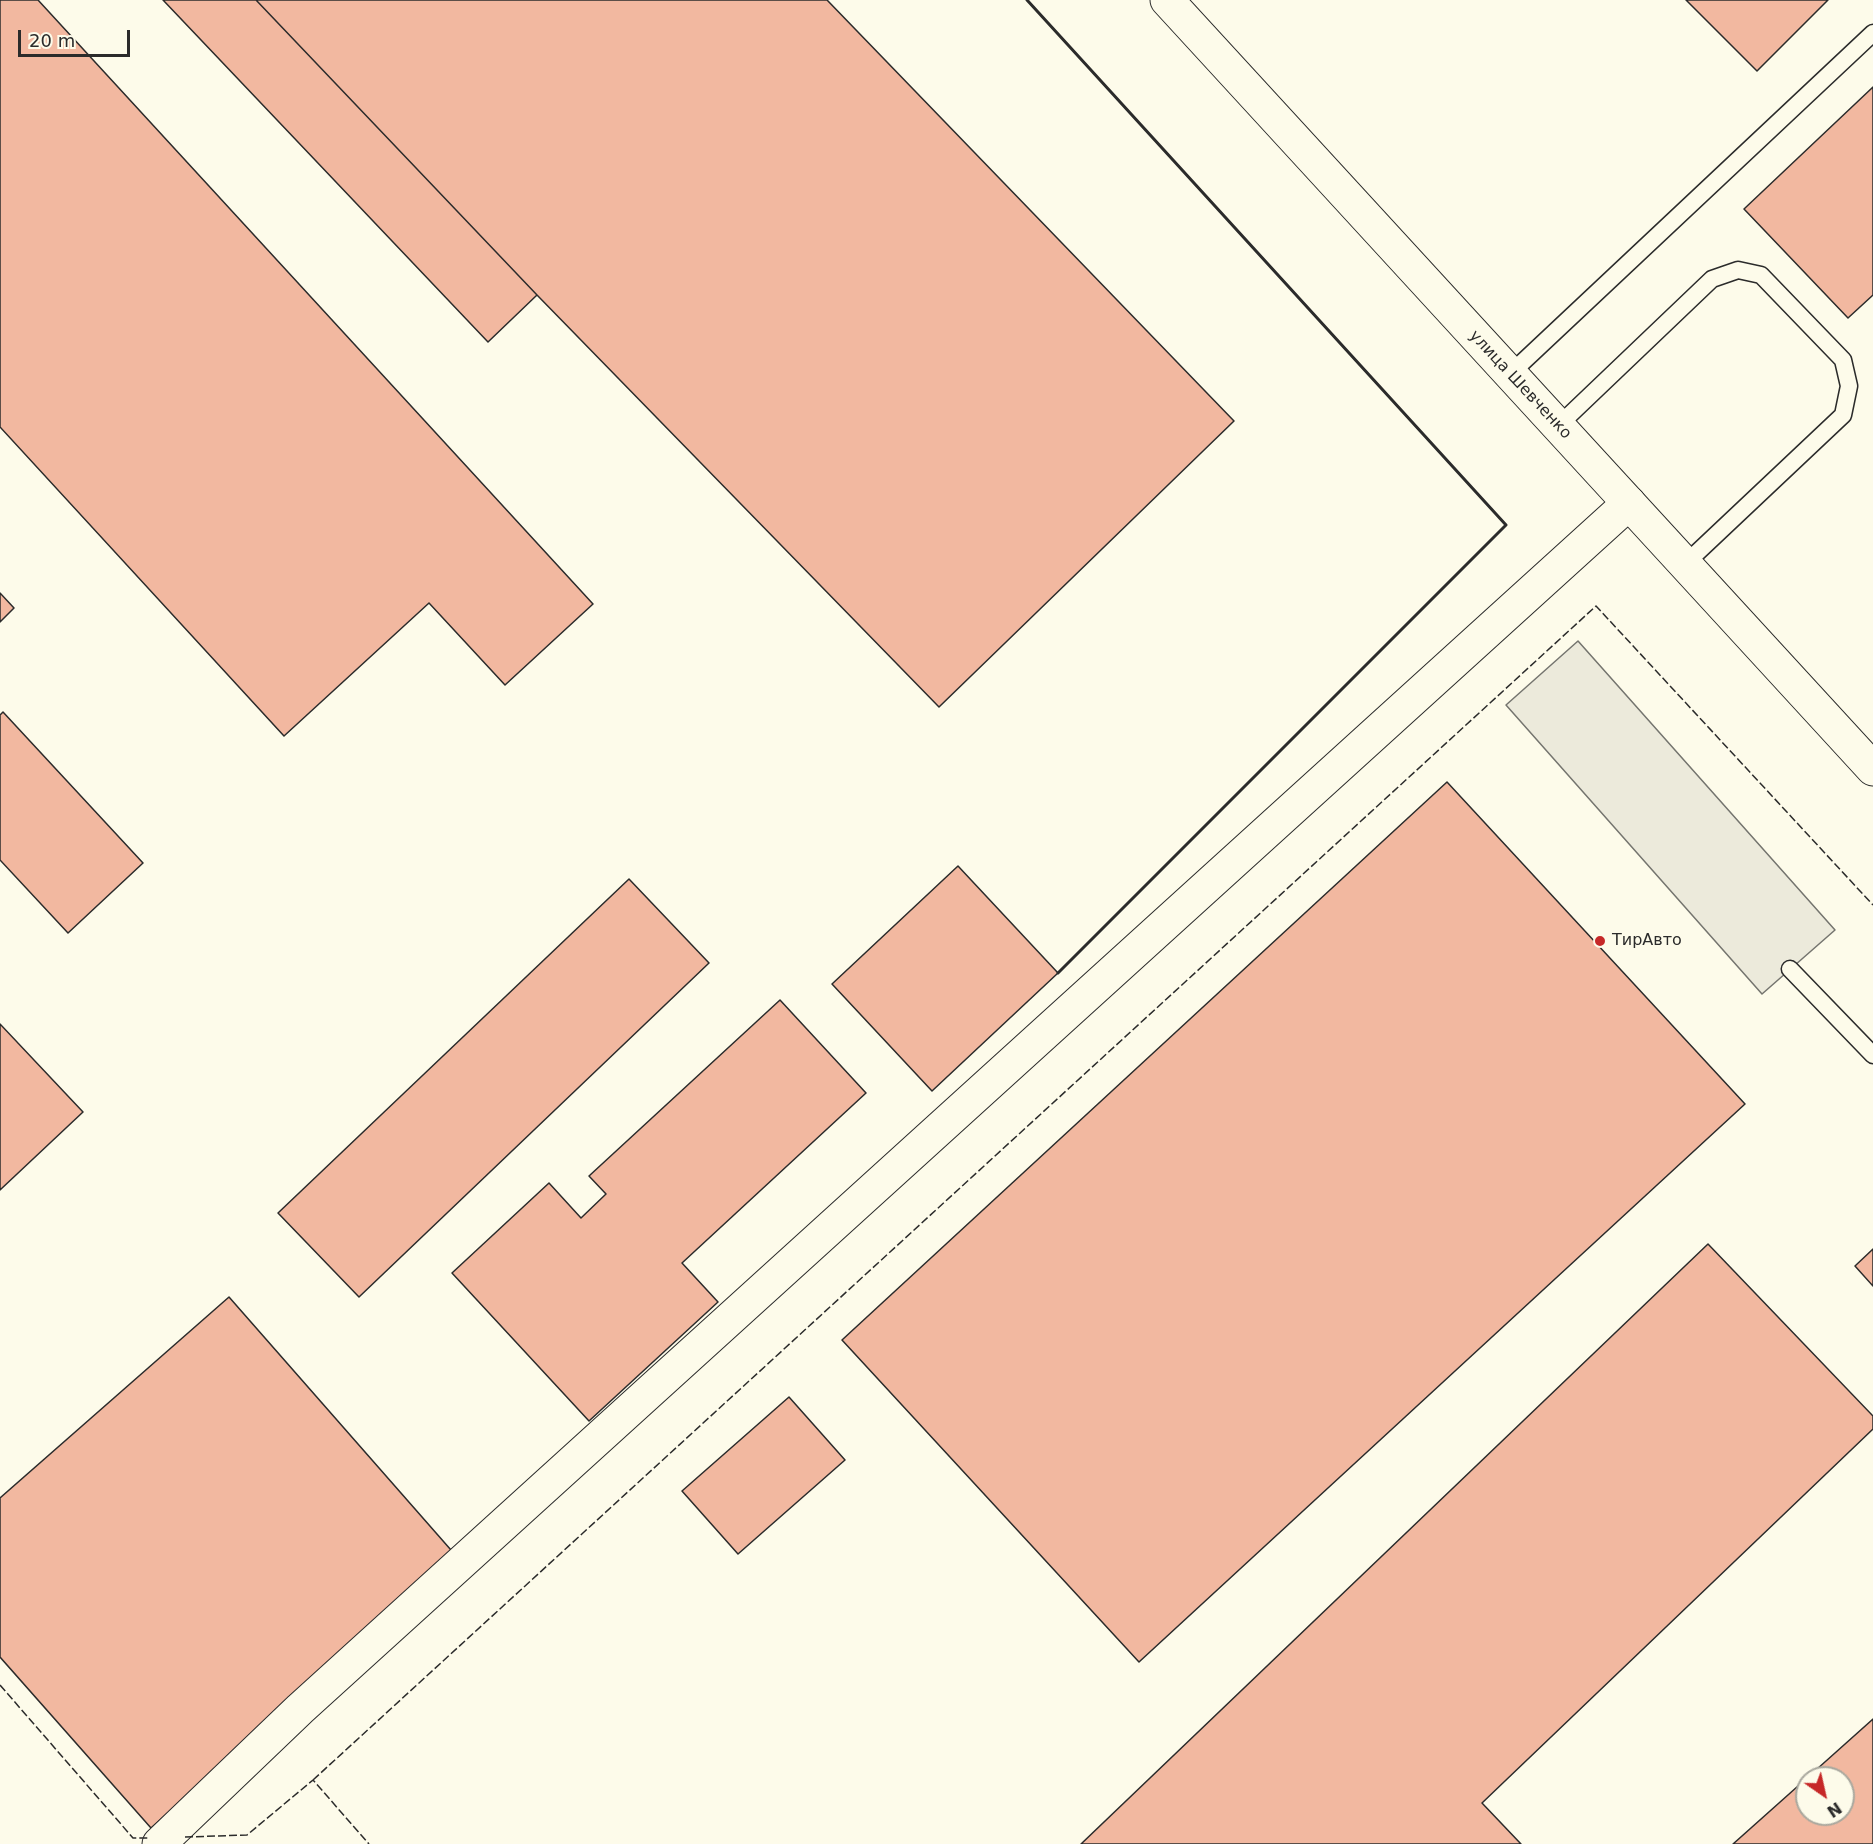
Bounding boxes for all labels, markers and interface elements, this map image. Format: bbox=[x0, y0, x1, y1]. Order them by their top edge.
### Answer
scale bar bbox=[21, 18, 134, 56]
text: 20 m bbox=[29, 30, 75, 51]
street label: улица Шевченко bbox=[1465, 327, 1575, 443]
place label: ТирАвто bbox=[1612, 931, 1682, 951]
marker: ТирАвто bbox=[1593, 934, 1607, 948]
north arrow bbox=[1795, 1766, 1855, 1826]
text: N bbox=[1823, 1798, 1845, 1821]

